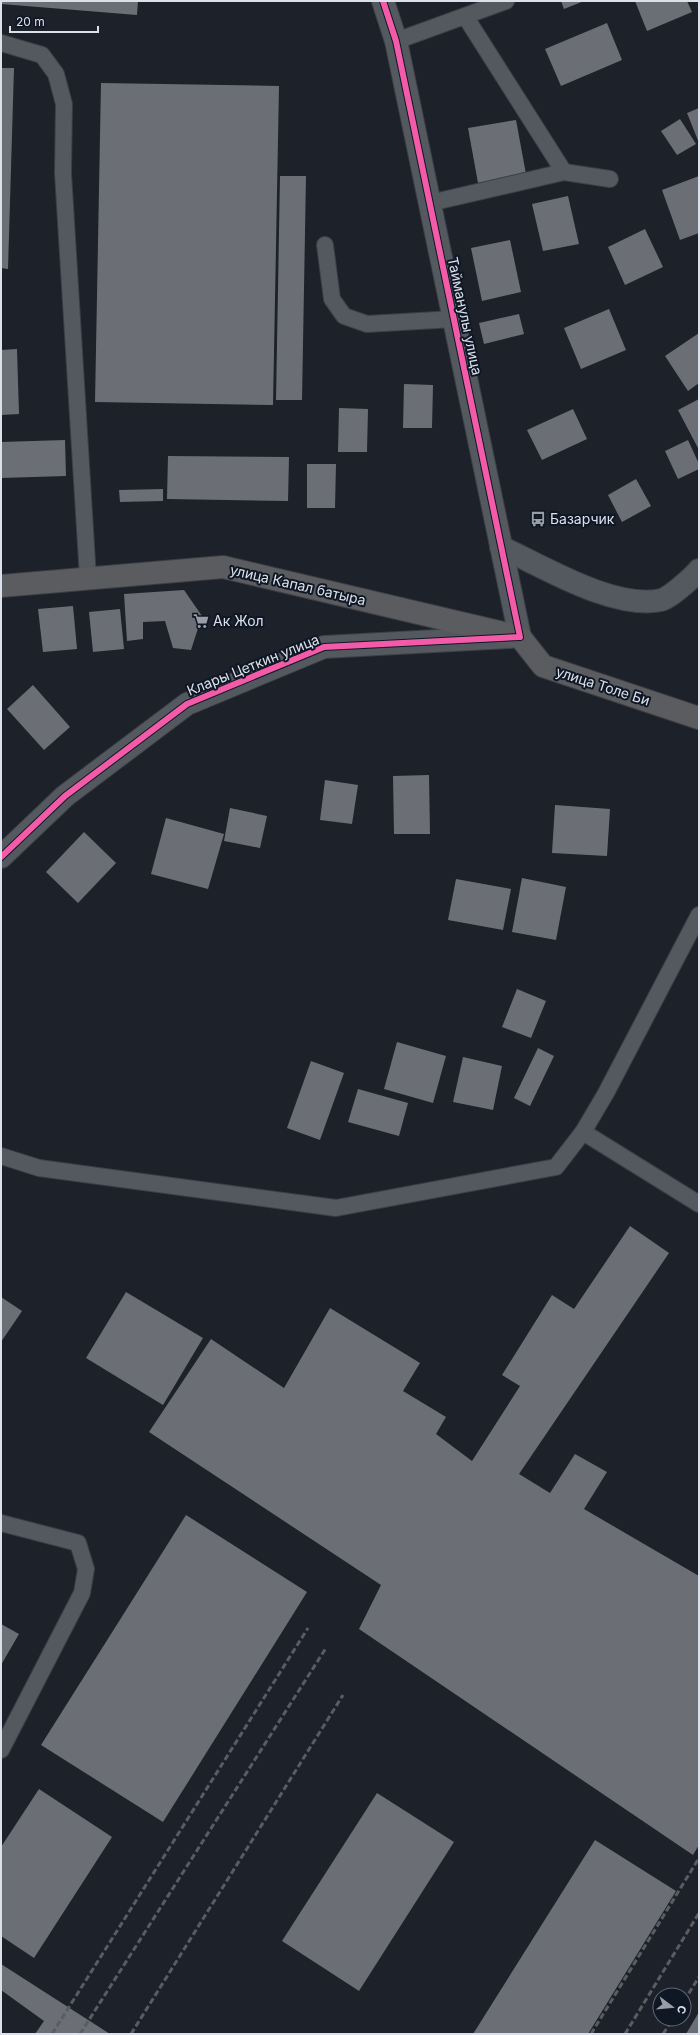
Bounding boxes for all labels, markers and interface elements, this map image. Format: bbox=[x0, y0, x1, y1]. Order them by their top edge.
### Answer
scale bar bbox=[10, 8, 98, 34]
text: 20 m bbox=[16, 14, 45, 29]
street label: Тайманулы улица bbox=[445, 255, 486, 377]
bus stop icon: Базарчик bbox=[529, 510, 547, 528]
place label: Базарчик bbox=[550, 510, 615, 527]
street label: улица Капал батыра bbox=[229, 561, 368, 608]
supermarket icon: Ак Жол bbox=[192, 612, 210, 630]
place label: Ак Жол bbox=[213, 612, 264, 629]
street label: Клары Цеткин улица bbox=[184, 630, 321, 699]
street label: улица Толе Би bbox=[554, 662, 652, 709]
north arrow bbox=[652, 1987, 692, 2027]
text: С bbox=[674, 2004, 689, 2016]

